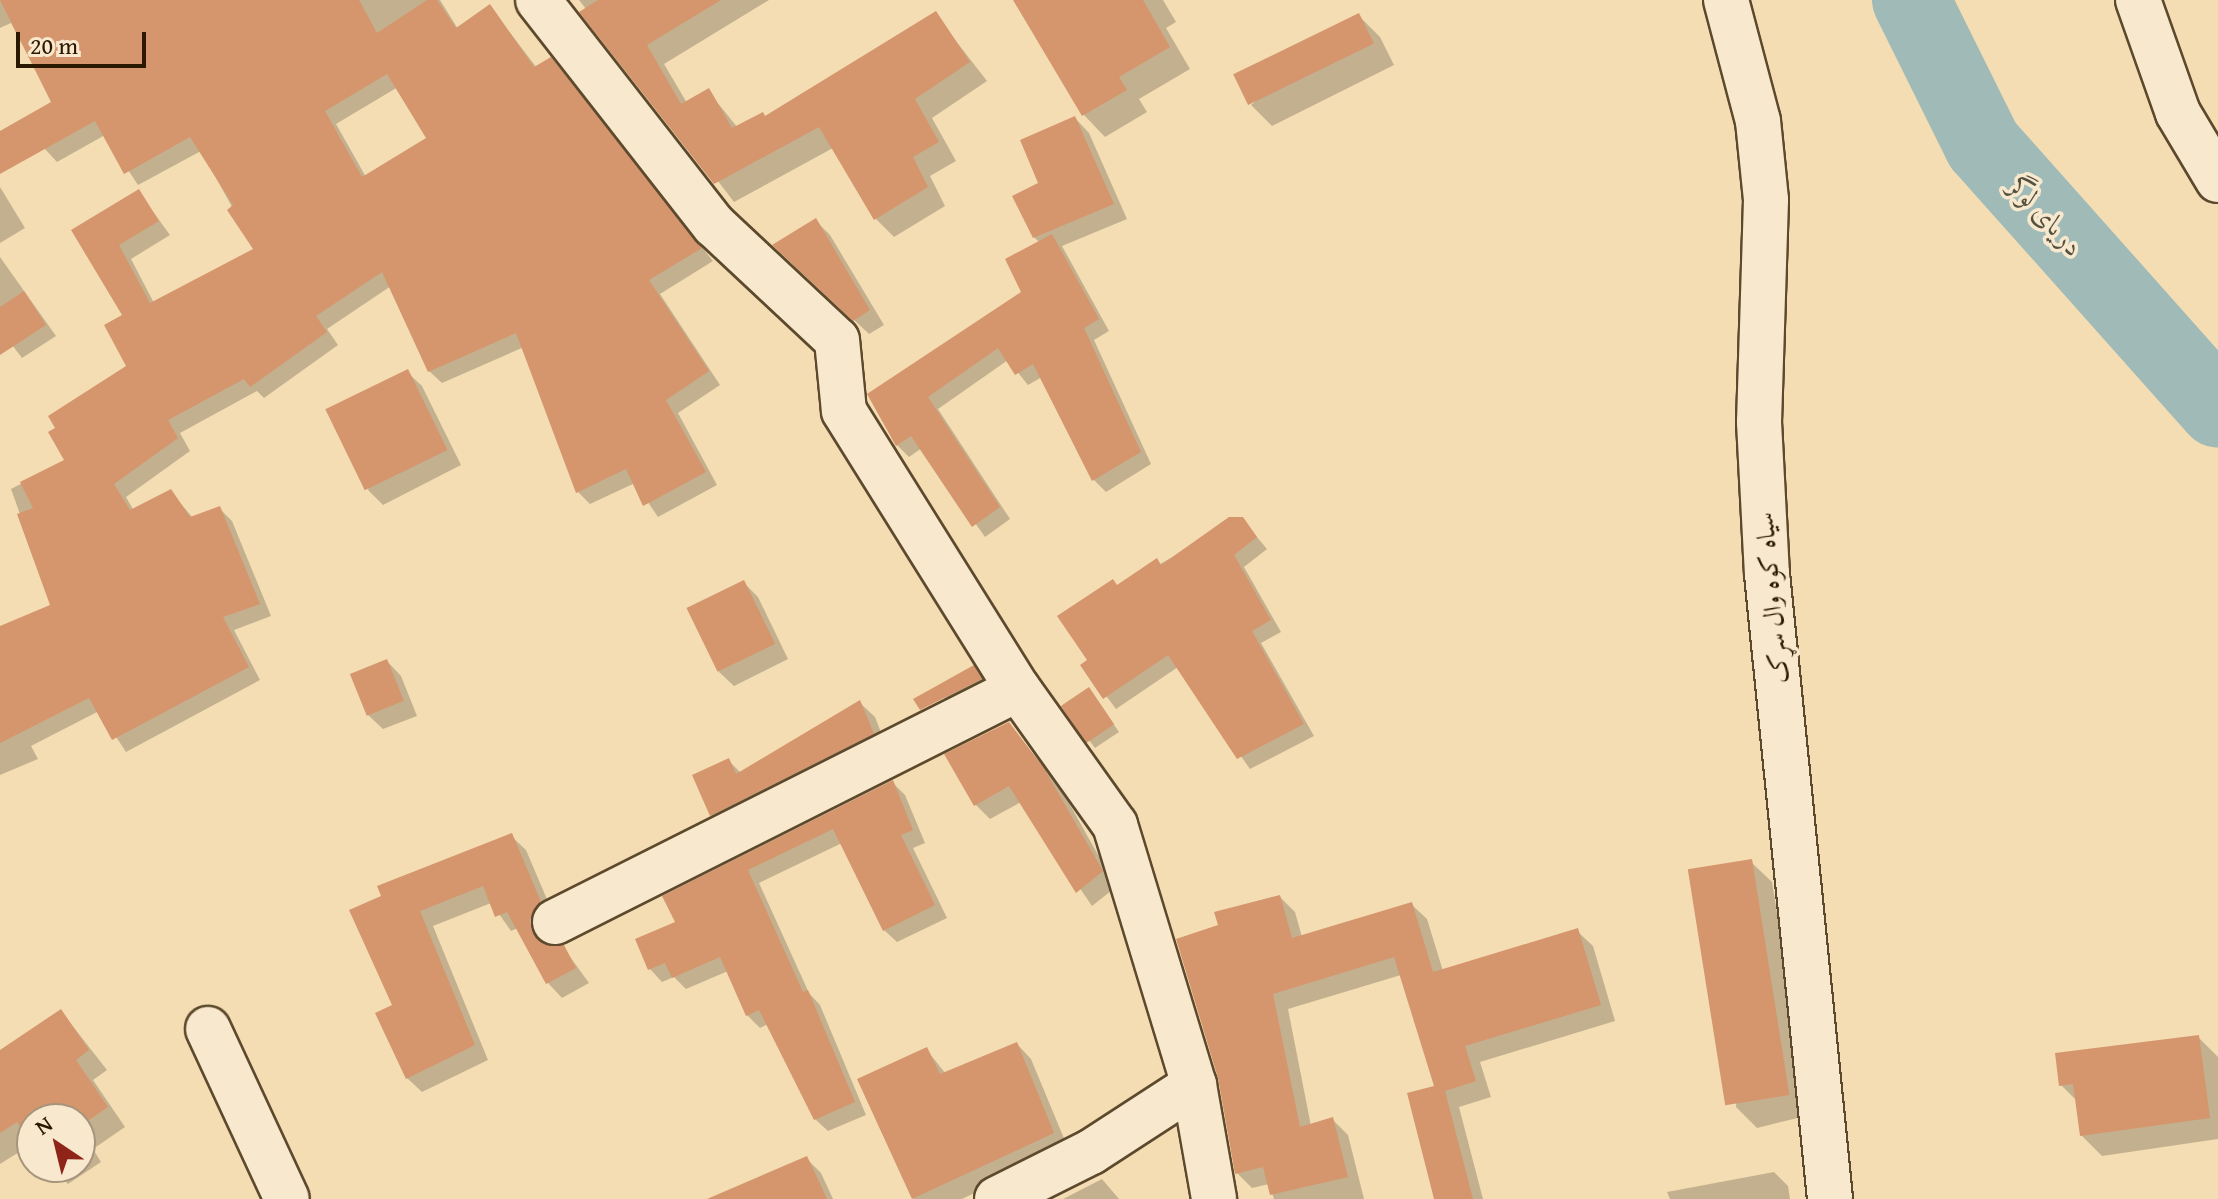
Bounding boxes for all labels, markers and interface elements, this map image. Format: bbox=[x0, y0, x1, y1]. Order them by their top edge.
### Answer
scale bar bbox=[20, 16, 150, 66]
text: 20 m bbox=[30, 28, 78, 63]
water label: دریای لوگر bbox=[2002, 169, 2092, 263]
street label: سیاه کوه وال سړک bbox=[1748, 511, 1794, 685]
north arrow bbox=[16, 1103, 96, 1183]
text: N bbox=[28, 1108, 59, 1142]

